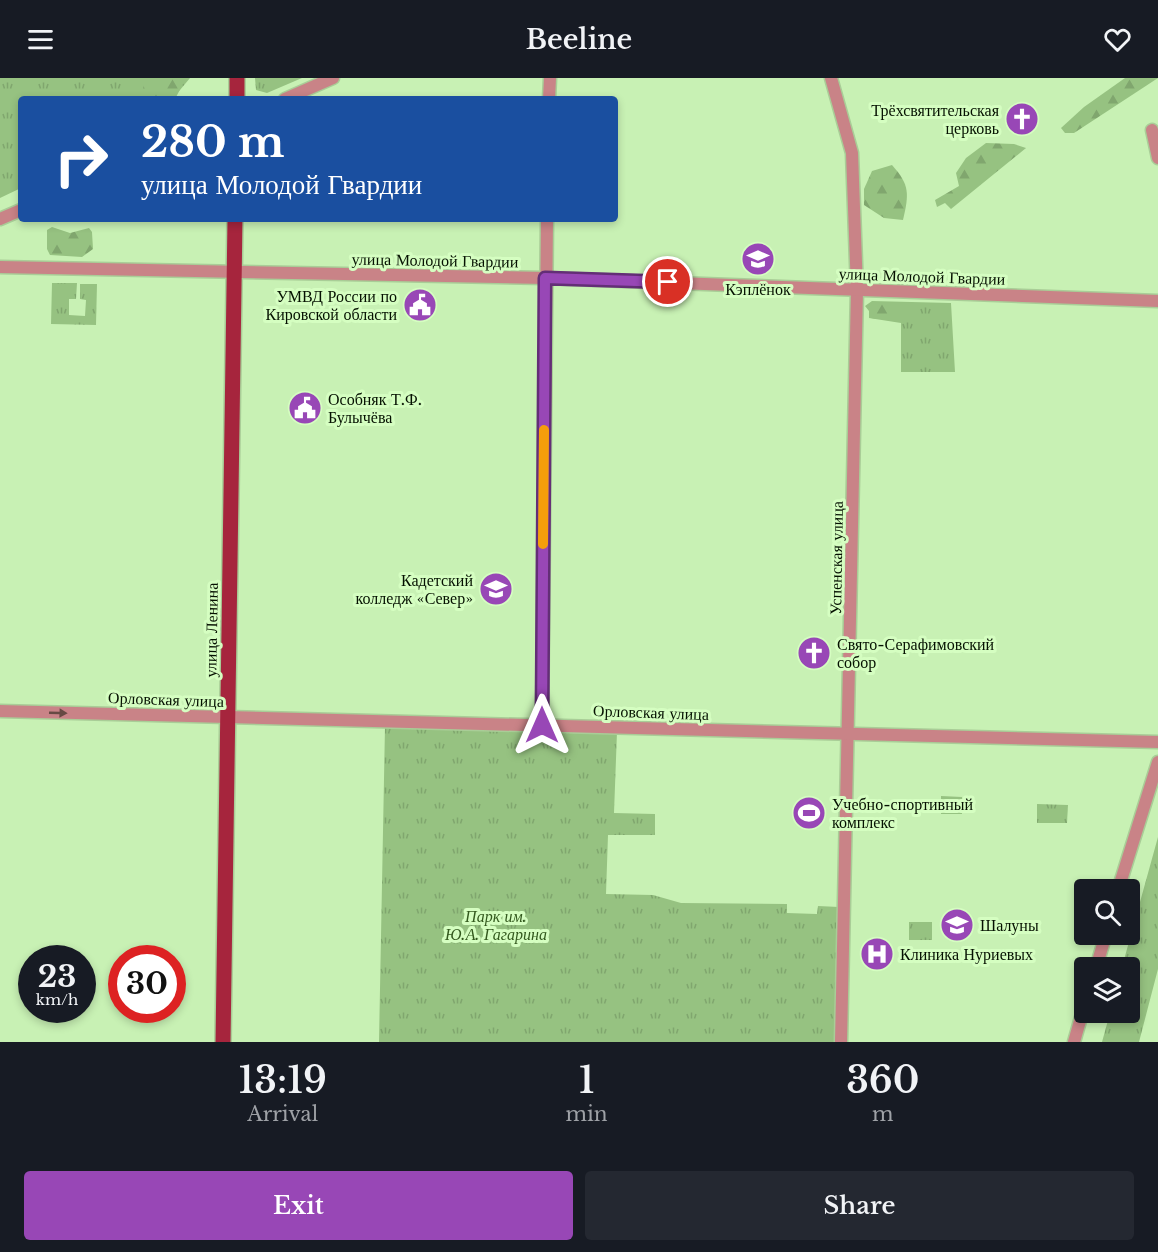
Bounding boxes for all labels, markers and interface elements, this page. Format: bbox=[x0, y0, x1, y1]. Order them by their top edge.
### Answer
icon: menu bbox=[24, 23, 57, 56]
text: Beeline bbox=[526, 23, 632, 56]
icon: heart bbox=[1101, 23, 1134, 56]
place label: Трёхсвятительская церковь bbox=[871, 100, 1000, 138]
church icon: Трёхсвятительская церковь bbox=[1004, 101, 1040, 137]
text: 280 m bbox=[141, 116, 284, 168]
icon: right bbox=[42, 120, 120, 198]
text: улица Молодой Гвардии bbox=[141, 168, 422, 201]
school or university icon: Кэплёнок bbox=[740, 241, 776, 277]
street label: улица Молодой Гвардии bbox=[351, 249, 519, 271]
pin bbox=[642, 256, 693, 307]
street label: улица Молодой Гвардии bbox=[838, 263, 1006, 289]
icon: arrive bbox=[651, 265, 684, 298]
place label: Кэплёнок bbox=[725, 279, 791, 299]
place label: УМВД России по Кировской области bbox=[266, 286, 397, 324]
public building icon: УМВД России по Кировской области bbox=[402, 287, 438, 323]
place label: Особняк Т.Ф. Булычёва bbox=[328, 389, 422, 427]
public building icon: Особняк Т.Ф. Булычёва bbox=[287, 390, 323, 426]
street label: Успенская улица bbox=[825, 501, 847, 615]
place label: Кадетский колледж «Север» bbox=[355, 570, 473, 608]
school or university icon: Кадетский колледж «Север» bbox=[478, 571, 514, 607]
street label: улица Ленина bbox=[200, 582, 222, 678]
place label: Свято-Серафимовский собор bbox=[837, 634, 995, 672]
church icon: Свято-Серафимовский собор bbox=[796, 635, 832, 671]
street label: Орловская улица bbox=[108, 687, 224, 711]
position arrow bbox=[510, 693, 574, 757]
street label: Орловская улица bbox=[593, 700, 709, 724]
one-way arrow bbox=[49, 708, 68, 717]
place label: Учебно-спортивный комплекс bbox=[832, 794, 973, 832]
sports icon: Учебно-спортивный комплекс bbox=[791, 795, 827, 831]
map controls bbox=[1074, 879, 1140, 1023]
button: search bbox=[1074, 879, 1140, 945]
park label: Парк им. Ю.А. Гагарина bbox=[444, 906, 547, 944]
school or university icon: Шалуны bbox=[939, 907, 975, 943]
place label: Шалуны bbox=[980, 915, 1039, 935]
hospital icon: Клиника Нуриевых bbox=[859, 936, 895, 972]
place label: Клиника Нуриевых bbox=[900, 944, 1033, 964]
speed limit sign: 30 bbox=[108, 945, 186, 1023]
button: layers bbox=[1074, 957, 1140, 1023]
text: 23 bbox=[38, 958, 76, 995]
text: km/h bbox=[36, 990, 78, 1009]
text: 13:19 bbox=[239, 1058, 327, 1103]
text: 1 bbox=[579, 1058, 594, 1103]
text: 360 bbox=[846, 1058, 919, 1103]
text: Arrival bbox=[247, 1102, 318, 1126]
text: min bbox=[566, 1102, 608, 1126]
text: m bbox=[872, 1102, 894, 1126]
button: Exit bbox=[24, 1171, 573, 1240]
button: Share bbox=[585, 1171, 1134, 1240]

